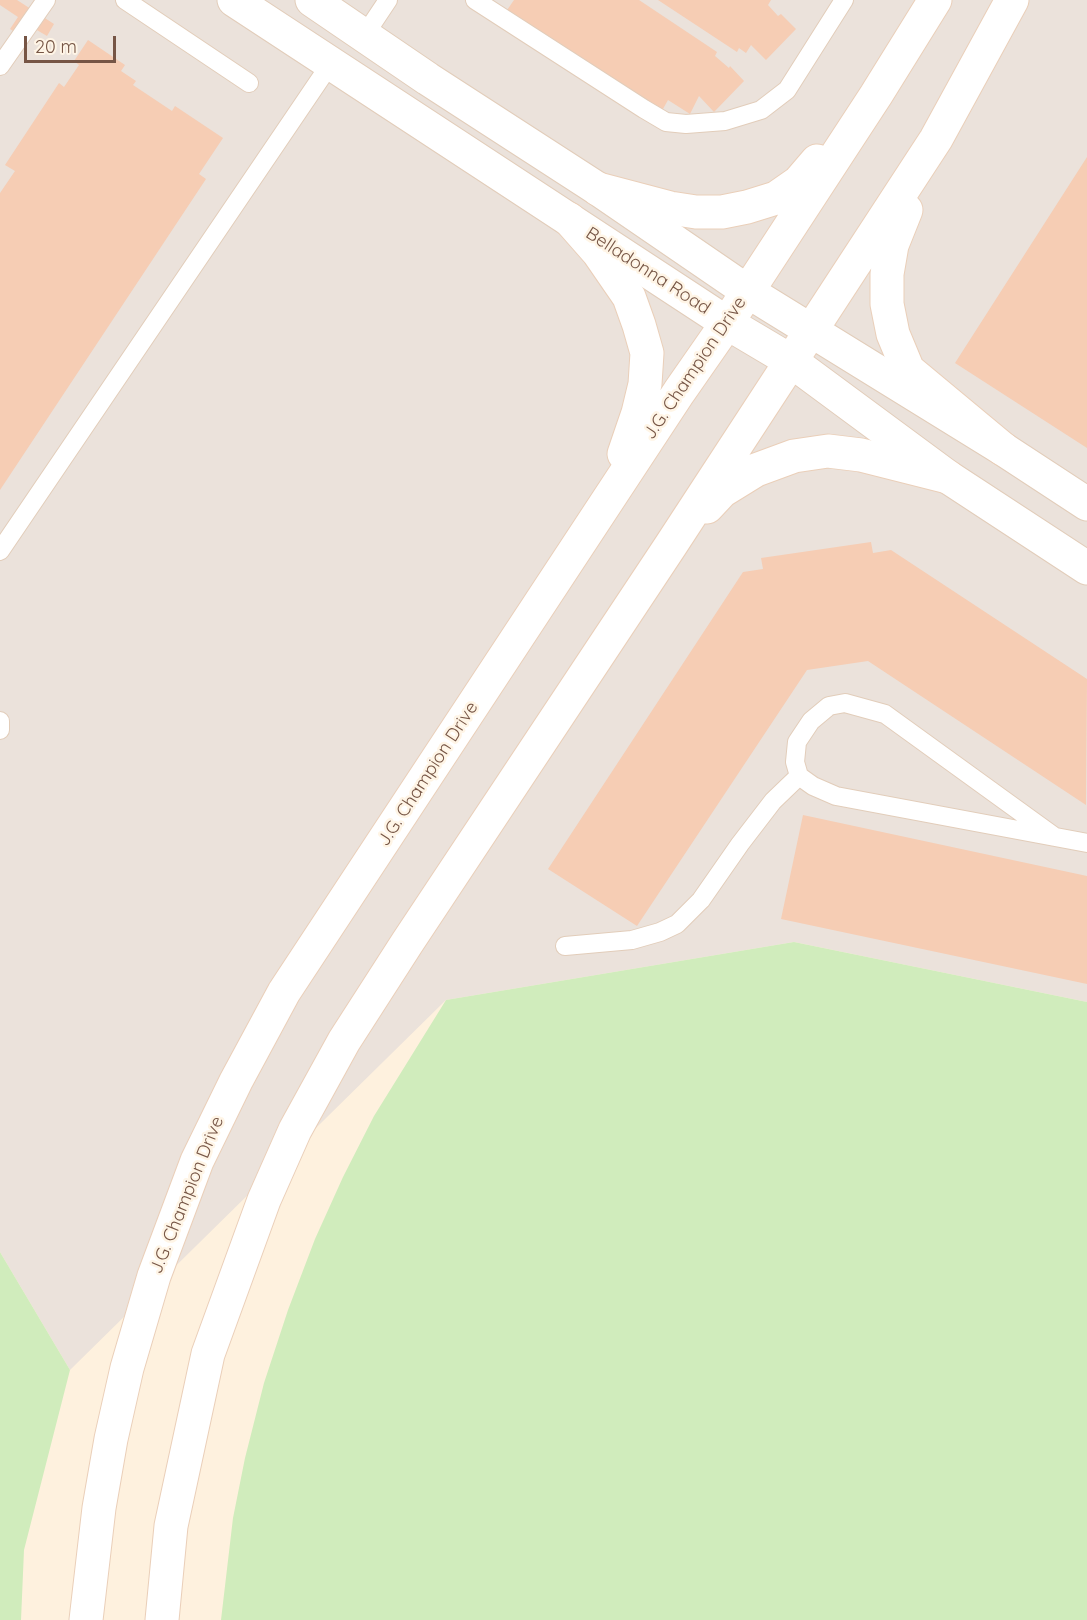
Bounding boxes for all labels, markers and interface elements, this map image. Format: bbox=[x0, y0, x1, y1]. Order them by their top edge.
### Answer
scale bar bbox=[27, 24, 118, 62]
text: 20 m bbox=[35, 35, 77, 58]
street label: Belladonna Road bbox=[582, 223, 714, 319]
street label: J.G. Champion Drive bbox=[639, 292, 751, 444]
street label: J.G. Champion Drive bbox=[373, 698, 483, 850]
street label: J.G. Champion Drive bbox=[146, 1113, 228, 1277]

